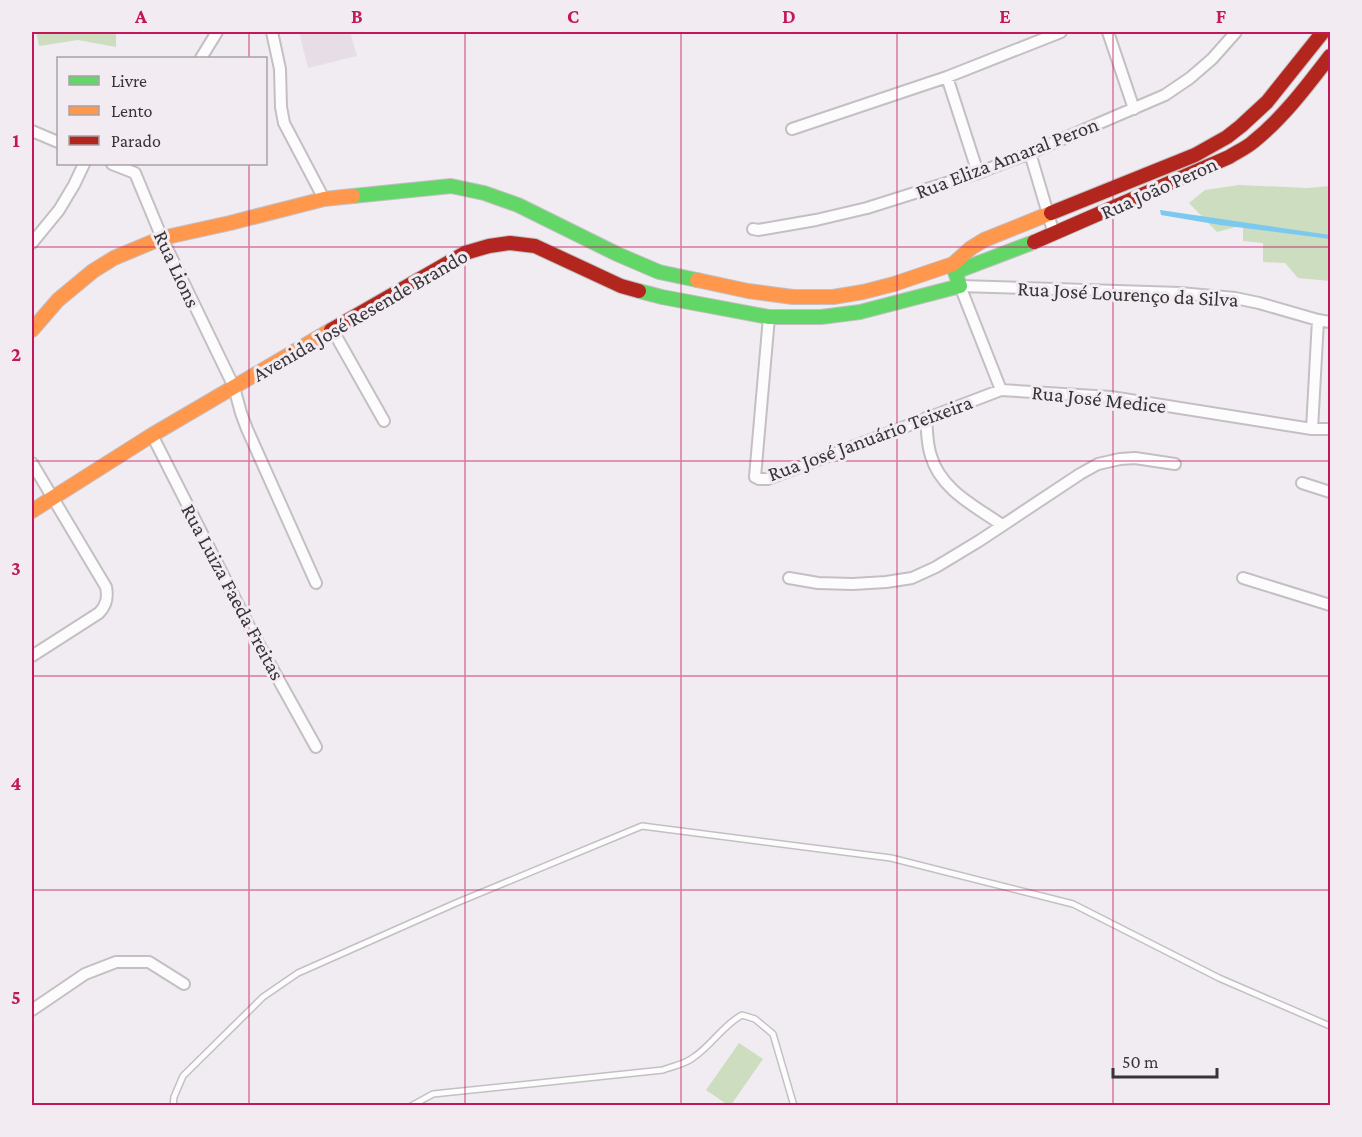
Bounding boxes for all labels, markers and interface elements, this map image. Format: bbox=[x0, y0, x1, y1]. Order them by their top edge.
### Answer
text: A bbox=[134, 5, 148, 27]
text: B bbox=[351, 5, 363, 27]
text: C bbox=[567, 5, 579, 27]
text: D bbox=[782, 5, 796, 27]
text: E bbox=[999, 5, 1011, 27]
text: F bbox=[1216, 5, 1227, 27]
legend bbox=[57, 57, 267, 165]
text: Livre bbox=[111, 71, 147, 91]
text: Lento bbox=[111, 101, 152, 121]
street label: Rua Eliza Amaral Peron bbox=[912, 112, 1102, 204]
text: 1 bbox=[12, 129, 20, 151]
text: Parado bbox=[111, 131, 161, 151]
street label: Rua João Peron bbox=[1097, 152, 1221, 224]
street label: Rua Lions bbox=[149, 227, 205, 311]
street label: Avenida José Resende Brando bbox=[248, 244, 472, 386]
street label: Rua José Lourenço da Silva bbox=[1017, 276, 1240, 312]
text: 2 bbox=[11, 343, 21, 365]
street label: Rua José Medice bbox=[1030, 380, 1168, 418]
street label: Rua José Januário Teixeira bbox=[764, 390, 976, 486]
street label: Rua Luiza Faeda Freitas bbox=[176, 500, 290, 684]
text: 3 bbox=[11, 557, 21, 579]
text: 4 bbox=[11, 772, 22, 794]
text: 5 bbox=[11, 986, 21, 1008]
scale bar bbox=[1113, 1041, 1216, 1079]
text: 50 m bbox=[1122, 1052, 1159, 1072]

